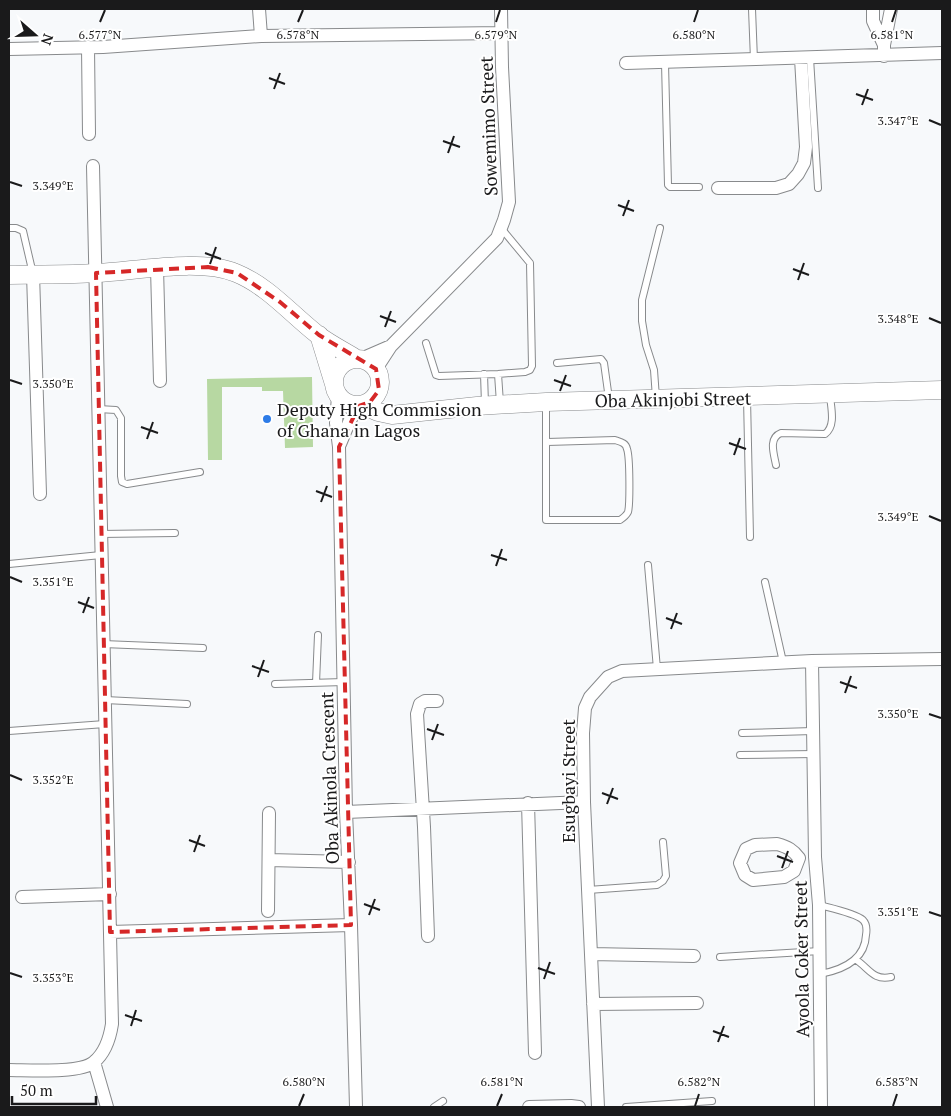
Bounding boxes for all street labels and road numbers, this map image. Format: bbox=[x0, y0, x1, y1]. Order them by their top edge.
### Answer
street label: Sowemimo Street bbox=[474, 55, 502, 196]
street label: Oba Akinjobi Street bbox=[594, 386, 752, 412]
street label: Oba Akinola Crescent bbox=[314, 691, 344, 865]
street label: Esugbayi Street bbox=[556, 719, 580, 843]
street label: Ayoola Coker Street bbox=[788, 880, 814, 1038]

